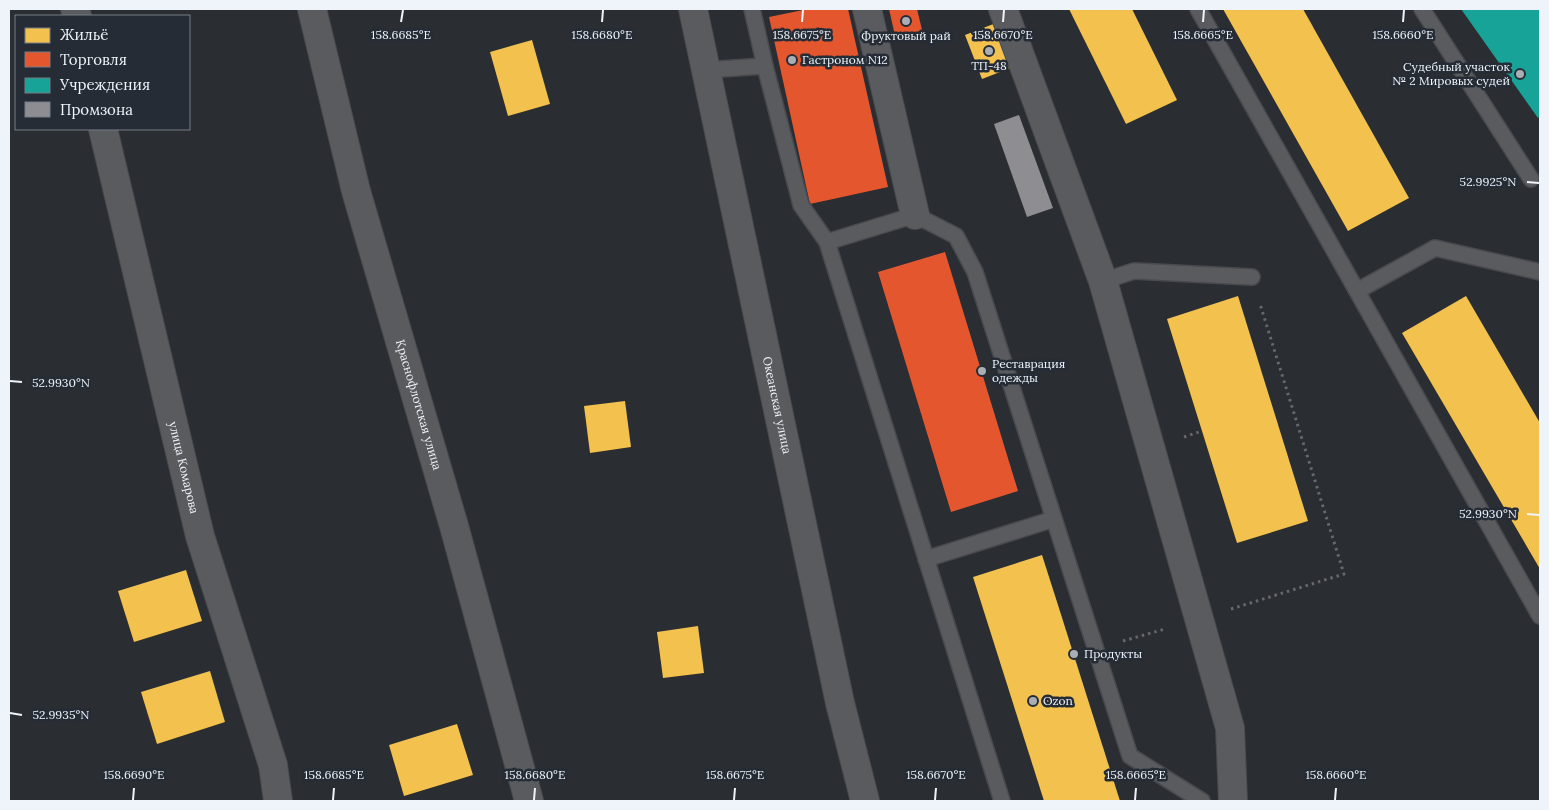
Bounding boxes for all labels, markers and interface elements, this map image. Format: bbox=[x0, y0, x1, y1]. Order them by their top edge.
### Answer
legend bbox=[15, 15, 190, 130]
marker: Фруктовый рай bbox=[900, 15, 912, 27]
text: Жильё bbox=[60, 25, 108, 44]
text: 158.6685°E bbox=[371, 27, 431, 42]
text: 158.6680°E bbox=[572, 27, 632, 42]
text: 158.6675°E bbox=[773, 27, 831, 42]
text: 158.6670°E bbox=[973, 27, 1033, 42]
text: 158.6665°E bbox=[1173, 27, 1233, 42]
text: 158.6660°E bbox=[1372, 27, 1434, 42]
place label: Фруктовый рай bbox=[861, 28, 951, 43]
marker: ТП-48 bbox=[983, 45, 995, 57]
text: Торговля bbox=[60, 50, 127, 69]
place label: Гастроном N12 bbox=[802, 52, 888, 67]
marker: Гастроном N12 bbox=[786, 54, 798, 66]
place label: ТП-48 bbox=[971, 58, 1007, 73]
place label: Судебный участок № 2 Мировых судей bbox=[1392, 59, 1511, 88]
marker: Судебный участок № 2 Мировых судей bbox=[1514, 68, 1526, 80]
text: Учреждения bbox=[59, 75, 150, 94]
text: Промзона bbox=[60, 100, 133, 119]
text: 52.9925°N bbox=[1460, 174, 1516, 189]
street label: Краснофлотская улица bbox=[393, 338, 445, 472]
street label: Океанская улица bbox=[760, 355, 795, 455]
place label: Реставрация одежды bbox=[992, 356, 1065, 385]
marker: Реставрация одежды bbox=[976, 365, 988, 377]
text: 52.9930°N bbox=[32, 375, 90, 390]
street label: улица Комарова bbox=[166, 420, 202, 515]
text: 52.9930°N bbox=[1459, 506, 1517, 521]
place label: Продукты bbox=[1084, 646, 1142, 661]
marker: Продукты bbox=[1068, 648, 1080, 660]
place label: Ozon bbox=[1043, 693, 1073, 708]
marker: Ozon bbox=[1027, 695, 1039, 707]
text: 52.9935°N bbox=[32, 707, 90, 722]
text: 158.6690°E bbox=[103, 767, 165, 782]
text: 158.6685°E bbox=[304, 767, 364, 782]
text: 158.6680°E bbox=[505, 767, 565, 782]
text: 158.6675°E bbox=[706, 767, 764, 782]
text: 158.6670°E bbox=[906, 767, 966, 782]
text: 158.6665°E bbox=[1106, 767, 1166, 782]
text: 158.6660°E bbox=[1305, 767, 1367, 782]

